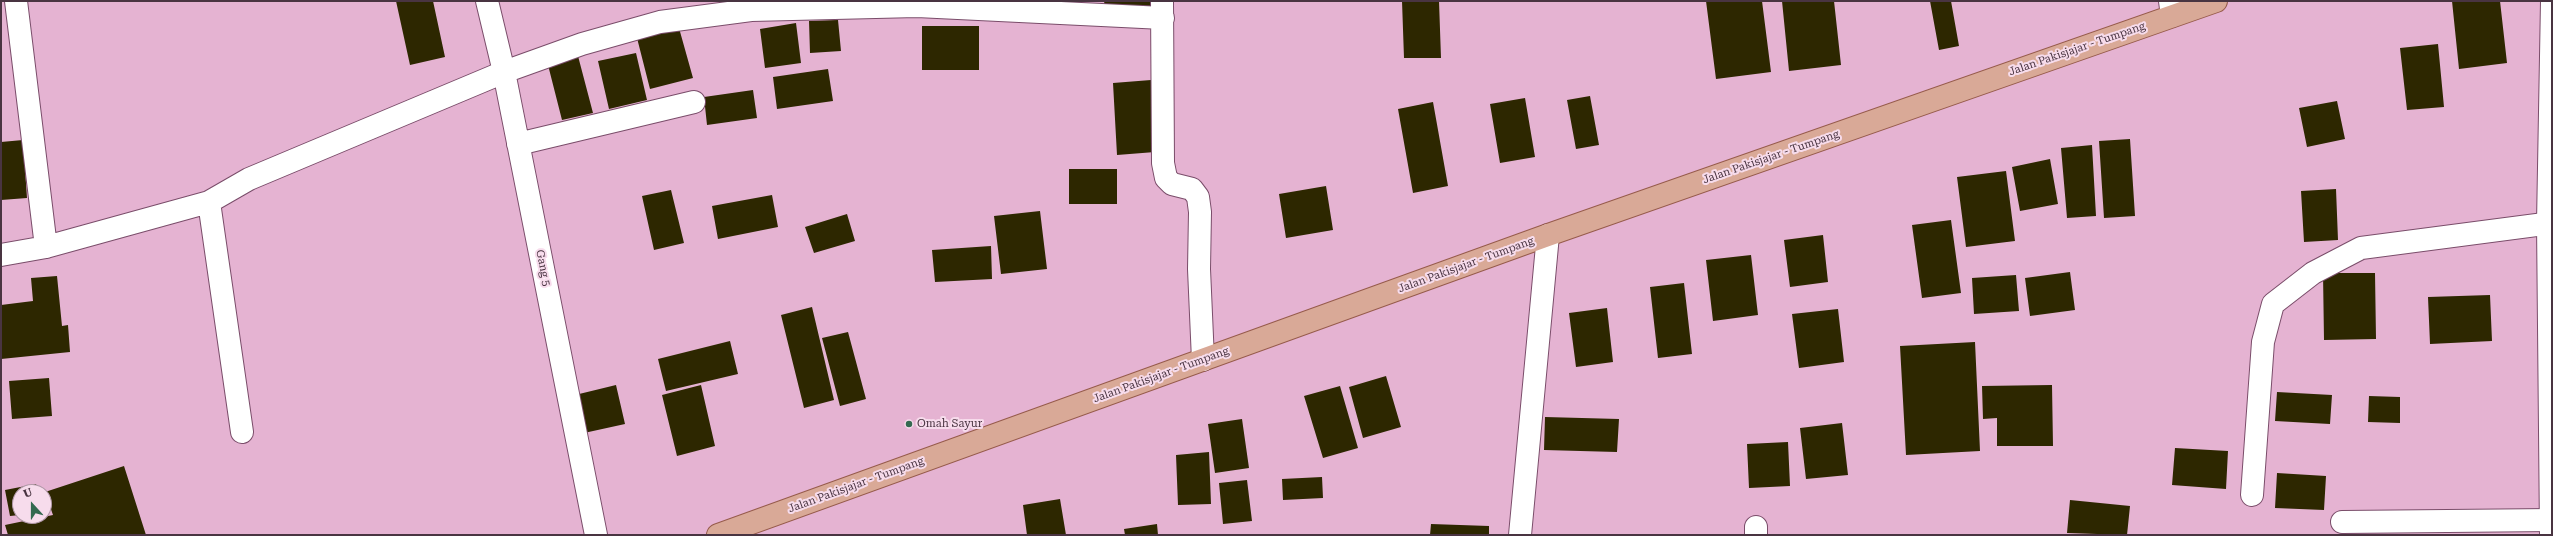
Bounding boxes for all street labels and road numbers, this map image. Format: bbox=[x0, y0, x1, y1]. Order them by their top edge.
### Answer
street label: Jalan Pakisjajar - Tumpang bbox=[2007, 19, 2147, 79]
street label: Jalan Pakisjajar - Tumpang bbox=[1701, 127, 1841, 187]
street label: Jalan Pakisjajar - Tumpang bbox=[1396, 234, 1536, 296]
street label: Gang 5 bbox=[533, 249, 553, 287]
street label: Jalan Pakisjajar - Tumpang bbox=[1091, 344, 1231, 406]
street label: Jalan Pakisjajar - Tumpang bbox=[786, 454, 926, 516]

